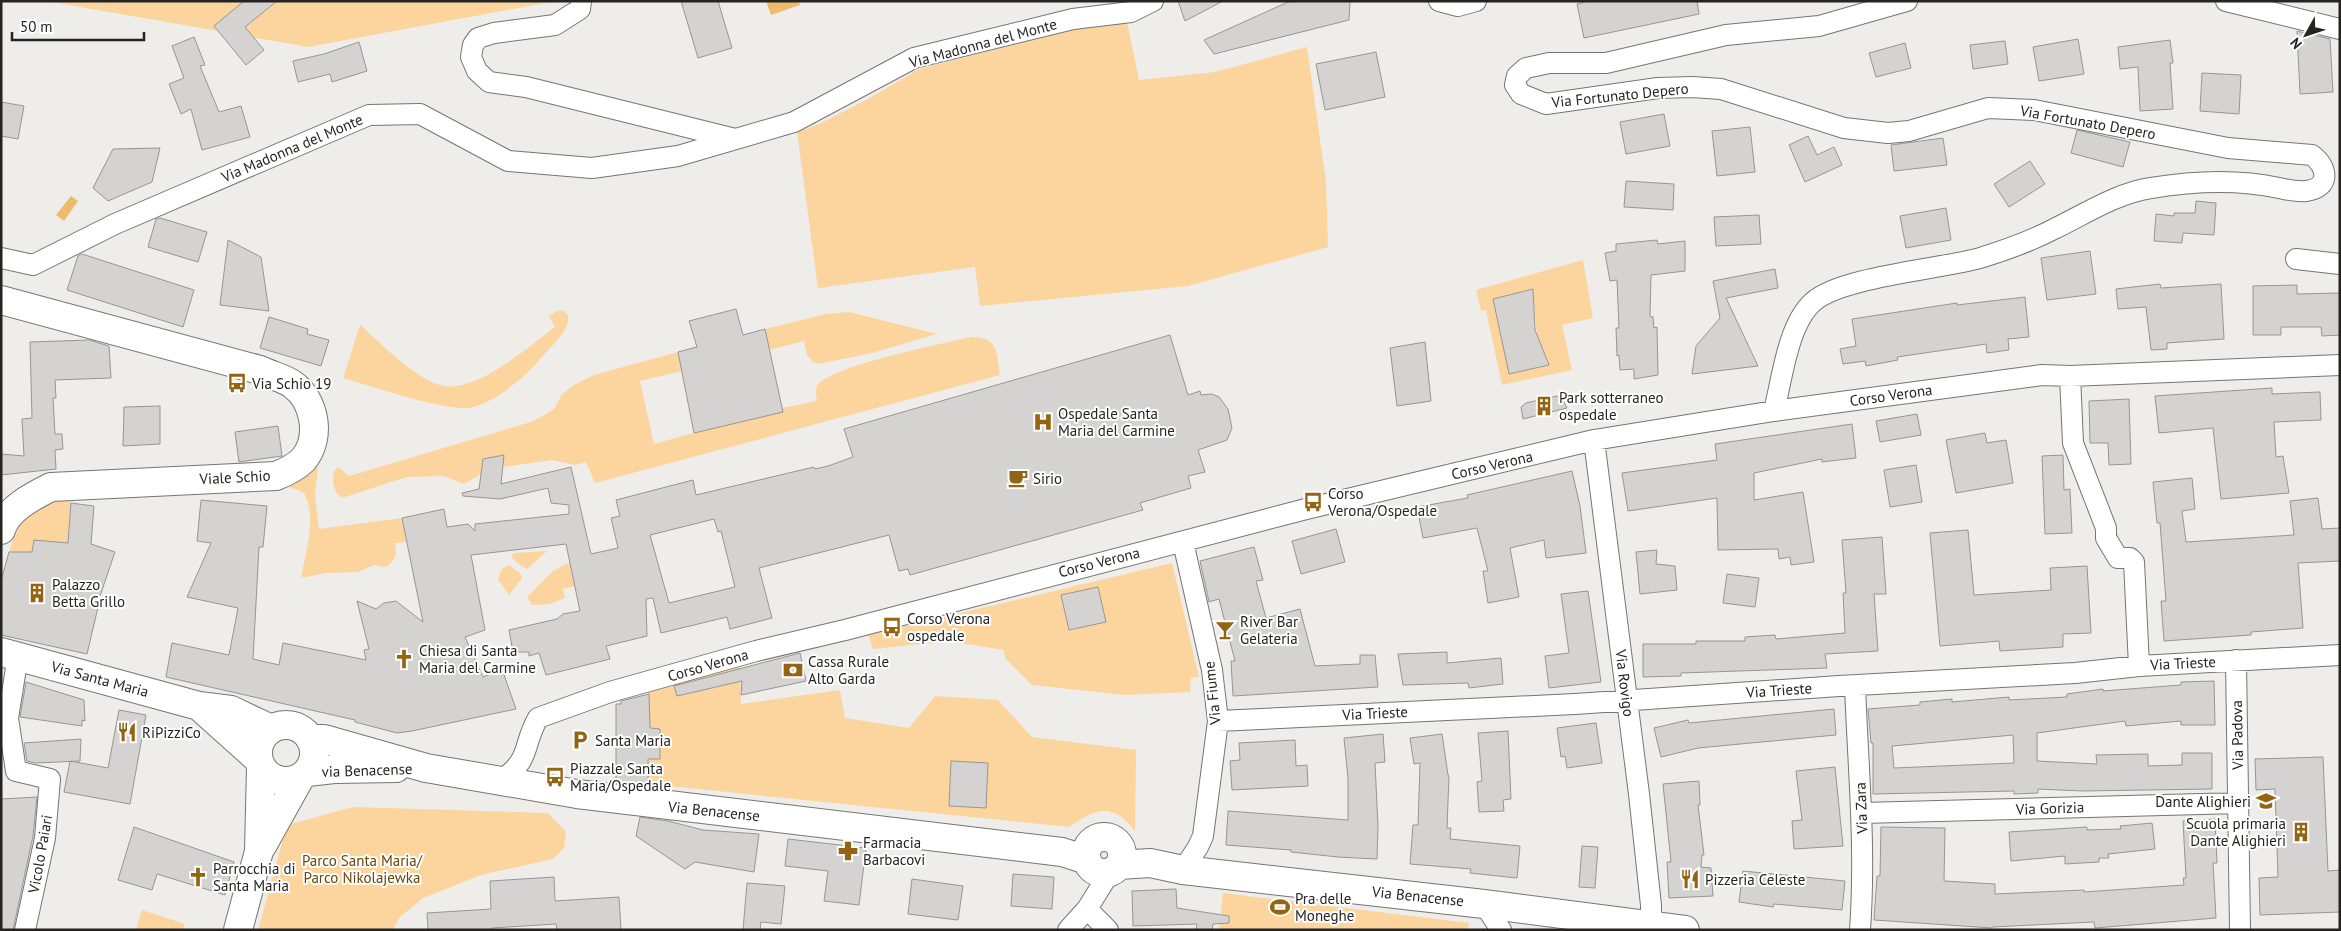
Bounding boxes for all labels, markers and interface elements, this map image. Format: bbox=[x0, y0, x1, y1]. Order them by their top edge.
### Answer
scale bar bbox=[12, 10, 145, 42]
north arrow bbox=[2281, 10, 2331, 60]
street label: Via Madonna del Monte bbox=[906, 14, 1059, 72]
text: 50 m bbox=[20, 17, 53, 36]
text: N bbox=[2286, 34, 2306, 53]
street label: Via Fortunato Depero bbox=[1550, 78, 1689, 112]
street label: Via Fortunato Depero bbox=[2018, 101, 2157, 143]
street label: Via Madonna del Monte bbox=[217, 110, 366, 187]
bus stop icon: Via Schio 19 bbox=[226, 372, 248, 394]
place label: Via Schio 19 bbox=[251, 374, 331, 393]
street label: Corso Verona bbox=[1849, 380, 1933, 410]
place label: Park sotterraneo ospedale bbox=[1559, 388, 1663, 424]
building icon: Park sotterraneo ospedale bbox=[1533, 395, 1555, 417]
place label: Ospedale Santa Maria del Carmine bbox=[1058, 404, 1175, 440]
hospital icon: Ospedale Santa Maria del Carmine bbox=[1032, 411, 1054, 433]
street label: Corso Verona bbox=[1449, 446, 1535, 484]
street label: Viale Schio bbox=[198, 466, 271, 488]
cafe icon: Sirio bbox=[1007, 467, 1029, 489]
place label: Sirio bbox=[1033, 469, 1062, 488]
place label: Corso Verona/Ospedale bbox=[1327, 484, 1437, 520]
bus stop icon: Corso Verona/Ospedale bbox=[1302, 491, 1324, 513]
street label: Corso Verona bbox=[1056, 543, 1142, 581]
place label: Palazzo Betta Grillo bbox=[52, 575, 125, 611]
building icon: Palazzo Betta Grillo bbox=[26, 582, 48, 604]
place label: Corso Verona ospedale bbox=[907, 609, 990, 645]
place label: River Bar Gelateria bbox=[1240, 612, 1298, 648]
bus stop icon: Corso Verona ospedale bbox=[881, 616, 903, 638]
bar icon: River Bar Gelateria bbox=[1214, 619, 1236, 641]
place label: Chiesa di Santa Maria del Carmine bbox=[419, 641, 536, 677]
street label: Corso Verona bbox=[665, 644, 751, 686]
street label: Via Rovigo bbox=[1611, 647, 1639, 718]
church icon: Chiesa di Santa Maria del Carmine bbox=[393, 648, 415, 670]
place label: Cassa Rurale Alto Garda bbox=[808, 652, 889, 688]
street label: Via Trieste bbox=[2149, 652, 2216, 674]
street label: Via Santa Maria bbox=[48, 657, 151, 701]
bank icon: Cassa Rurale Alto Garda bbox=[782, 659, 804, 681]
street label: Via Fiume bbox=[1199, 660, 1225, 727]
street label: Via Trieste bbox=[1744, 678, 1813, 702]
street label: Via Padova bbox=[2227, 700, 2247, 771]
street label: Via Trieste bbox=[1341, 702, 1408, 724]
restaurant icon: RiPizziCo bbox=[116, 721, 138, 743]
place label: RiPizziCo bbox=[142, 723, 201, 742]
parking icon: Santa Maria bbox=[569, 729, 591, 751]
place label: Santa Maria bbox=[595, 731, 671, 750]
street label: via Benacense bbox=[321, 759, 413, 781]
place label: Piazzale Santa Maria/Ospedale bbox=[570, 759, 671, 795]
bus stop icon: Piazzale Santa Maria/Ospedale bbox=[544, 766, 566, 788]
street label: Via Zara bbox=[1851, 782, 1871, 835]
school or university icon: Dante Alighieri bbox=[2255, 790, 2277, 812]
place label: Dante Alighieri bbox=[2155, 792, 2251, 811]
street label: Via Benacense bbox=[666, 797, 761, 825]
street label: Via Gorizia bbox=[2014, 797, 2085, 819]
street label: Vicolo Paiari bbox=[24, 813, 56, 896]
place label: Scuola primaria Dante Alighieri bbox=[2186, 814, 2286, 850]
building icon: Scuola primaria Dante Alighieri bbox=[2290, 821, 2312, 843]
place label: Farmacia Barbacovi bbox=[863, 833, 925, 869]
pharmacy icon: Farmacia Barbacovi bbox=[837, 840, 859, 862]
park label: Parco Santa Maria/ Parco Nikolajewka bbox=[302, 851, 423, 887]
place label: Parrocchia di Santa Maria bbox=[213, 859, 296, 895]
church icon: Parrocchia di Santa Maria bbox=[187, 866, 209, 888]
restaurant icon: Pizzeria Celeste bbox=[1679, 868, 1701, 890]
place label: Pizzeria Celeste bbox=[1705, 870, 1805, 889]
street label: Via Benacense bbox=[1370, 882, 1465, 910]
place label: Pra delle Moneghe bbox=[1295, 889, 1354, 925]
sports icon: Pra delle Moneghe bbox=[1269, 896, 1291, 918]

